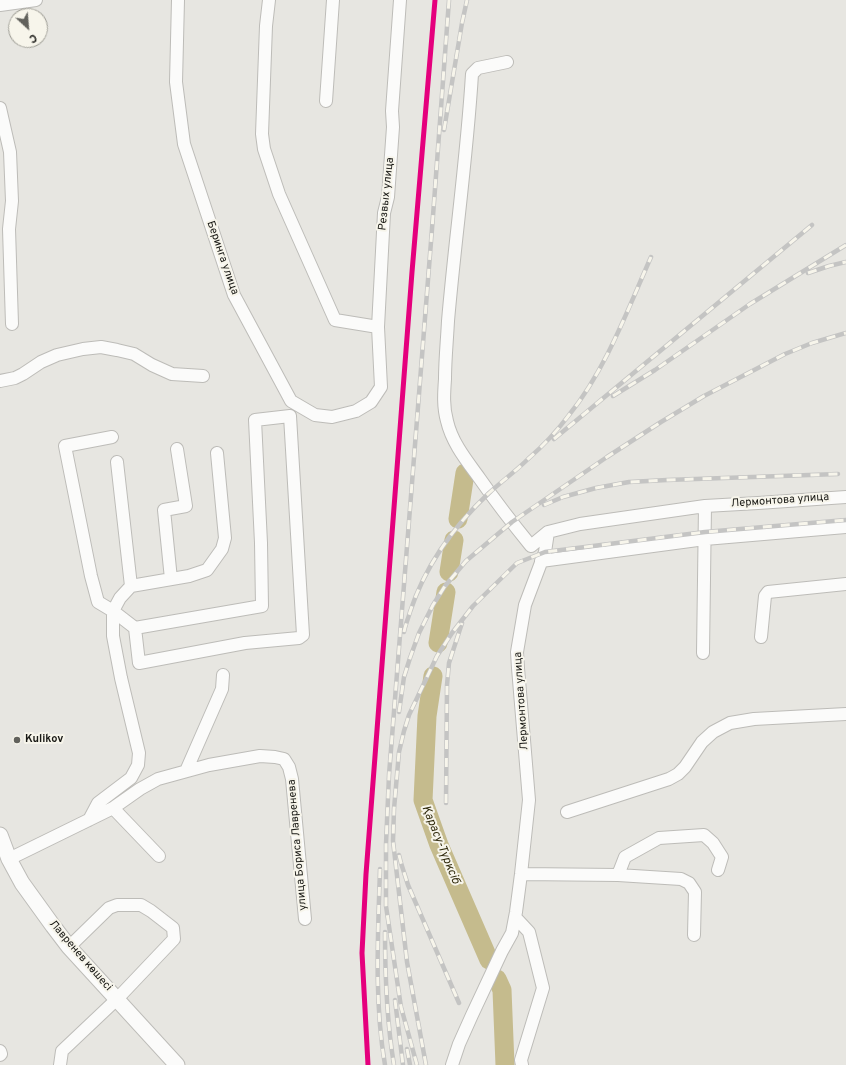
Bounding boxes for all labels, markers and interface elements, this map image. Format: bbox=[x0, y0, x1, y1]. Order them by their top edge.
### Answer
north arrow bbox=[8, 8, 48, 48]
text: С bbox=[27, 30, 39, 46]
street label: Резвых улица bbox=[377, 157, 397, 231]
street label: Беринга улица bbox=[203, 219, 241, 297]
street label: Лермонтова улица bbox=[730, 491, 830, 511]
street label: Лермонтова улица bbox=[512, 651, 532, 751]
place label: Kulikov bbox=[25, 733, 63, 747]
marker: Kulikov bbox=[12, 735, 22, 745]
street label: улица Бориса Лавренева bbox=[286, 779, 310, 911]
water label: Қарасу-Түрксіб bbox=[418, 804, 462, 886]
street label: Лавренев көшесі bbox=[46, 918, 114, 994]

